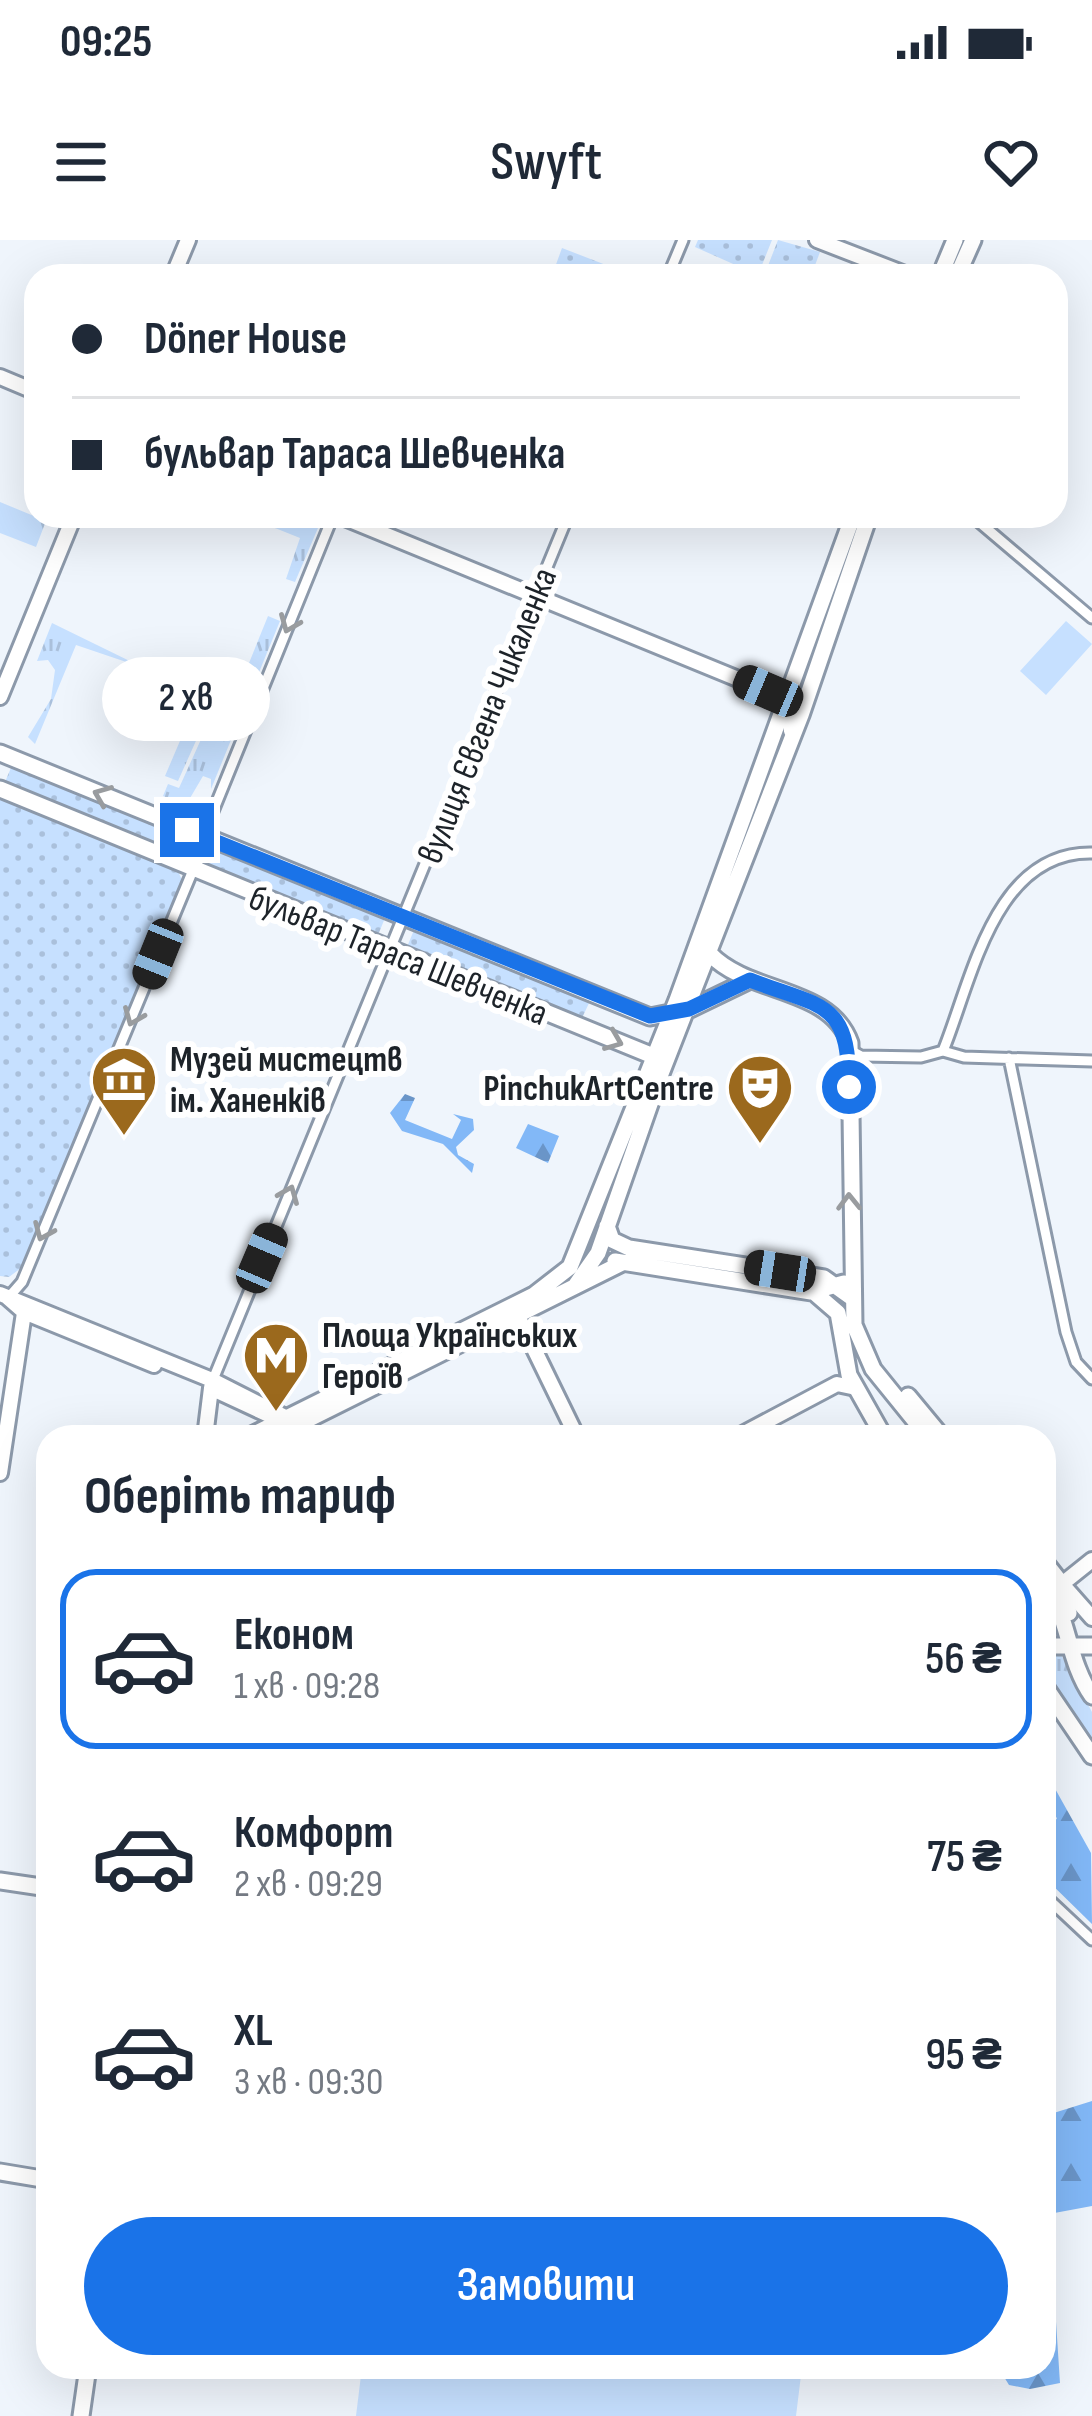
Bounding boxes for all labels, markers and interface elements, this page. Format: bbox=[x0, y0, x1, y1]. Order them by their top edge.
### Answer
text: 09:25 bbox=[60, 15, 152, 70]
icon: menu bbox=[48, 129, 114, 195]
icon: heart bbox=[978, 129, 1044, 195]
text: Swyft bbox=[490, 130, 602, 195]
text: Döner House bbox=[144, 312, 347, 367]
text: бульвар Тараса Шевченка bbox=[144, 427, 565, 482]
street label: вулиця Євгена Чикаленка bbox=[409, 562, 567, 870]
one-way arrow bbox=[279, 613, 303, 634]
callout: 2 хв bbox=[103, 656, 271, 740]
car bbox=[728, 660, 808, 722]
text: 2 хв bbox=[158, 675, 214, 722]
one-way arrow bbox=[92, 785, 113, 809]
route end bbox=[160, 803, 214, 857]
street label: бульвар Тараса Шевченка bbox=[242, 877, 554, 1036]
car bbox=[128, 914, 188, 994]
one-way arrow bbox=[122, 1006, 147, 1027]
one-way arrow bbox=[603, 1027, 624, 1051]
place label: Музей мистецтв ім. Ханенків bbox=[170, 1039, 403, 1123]
museum icon: Музей мистецтв ім. Ханенків bbox=[89, 1044, 159, 1138]
theatre icon: PinchukArtCentre bbox=[725, 1052, 795, 1146]
route start bbox=[822, 1060, 876, 1114]
place label: PinchukArtCentre bbox=[483, 1068, 714, 1111]
one-way arrow bbox=[275, 1184, 299, 1205]
one-way arrow bbox=[837, 1192, 863, 1211]
car bbox=[231, 1218, 293, 1298]
one-way arrow bbox=[33, 1220, 57, 1241]
car bbox=[742, 1248, 818, 1294]
place label: Площа Українських Героїв bbox=[322, 1315, 577, 1399]
metro station icon: Площа Українських Героїв bbox=[241, 1320, 311, 1414]
text: Оберіть тариф bbox=[84, 1464, 396, 1529]
icon: car bbox=[90, 1605, 198, 1713]
text: Економ bbox=[234, 1608, 354, 1663]
text: 56 ₴ bbox=[925, 1632, 1002, 1687]
text: 1 хв · 09:28 bbox=[234, 1663, 380, 1710]
icon: car bbox=[90, 1803, 198, 1911]
text: Комфорт bbox=[234, 1806, 393, 1861]
text: 75 ₴ bbox=[927, 1830, 1002, 1885]
text: 2 хв · 09:29 bbox=[234, 1861, 383, 1908]
icon: car bbox=[90, 2001, 198, 2109]
text: XL bbox=[234, 2004, 273, 2059]
text: 95 ₴ bbox=[925, 2028, 1002, 2083]
text: 3 хв · 09:30 bbox=[234, 2059, 383, 2106]
button: Замовити bbox=[84, 2217, 1008, 2355]

